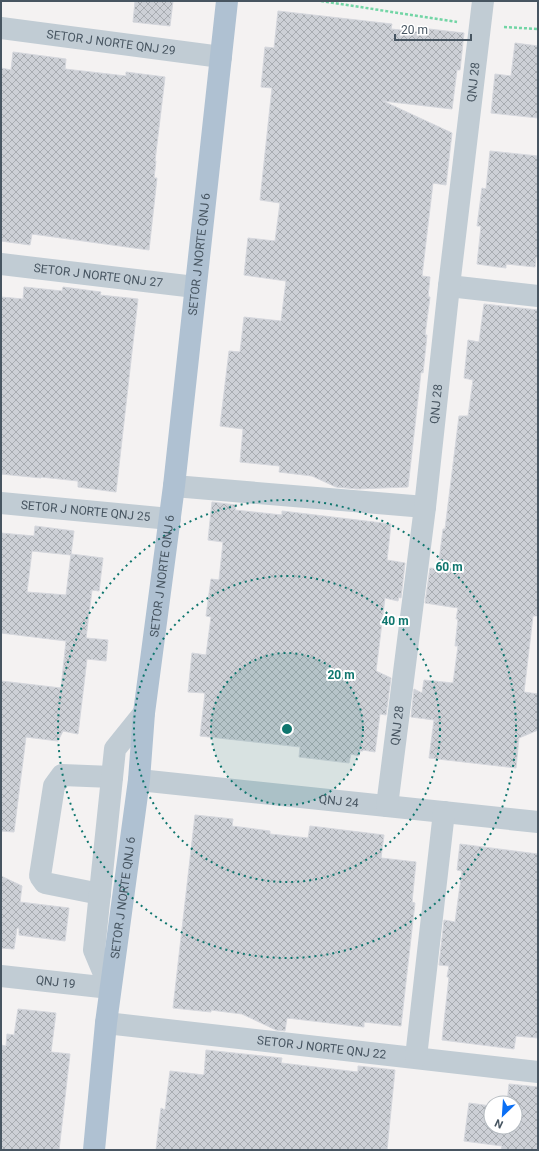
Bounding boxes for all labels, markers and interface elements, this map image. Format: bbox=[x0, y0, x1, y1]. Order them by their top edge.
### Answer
scale bar bbox=[395, 16, 471, 42]
text: 20 m bbox=[401, 23, 428, 37]
street label: SETOR J NORTE QNJ 29 bbox=[46, 27, 176, 58]
street label: QNJ 28 bbox=[464, 61, 483, 103]
street label: SETOR J NORTE QNJ 6 bbox=[186, 192, 213, 316]
street label: SETOR J NORTE QNJ 27 bbox=[33, 261, 164, 290]
street label: QNJ 28 bbox=[427, 383, 445, 425]
street label: SETOR J NORTE QNJ 25 bbox=[20, 498, 151, 524]
street label: SETOR J NORTE QNJ 6 bbox=[147, 514, 177, 638]
text: 60 m bbox=[435, 560, 463, 574]
text: 40 m bbox=[381, 614, 409, 628]
text: 20 m bbox=[327, 668, 355, 682]
street label: QNJ 28 bbox=[388, 705, 407, 746]
centre of rings bbox=[280, 722, 294, 736]
street label: QNJ 24 bbox=[318, 792, 360, 810]
street label: SETOR J NORTE QNJ 6 bbox=[108, 835, 138, 960]
street label: QNJ 19 bbox=[35, 973, 76, 991]
street label: SETOR J NORTE QNJ 22 bbox=[256, 1033, 387, 1062]
north arrow bbox=[483, 1095, 523, 1135]
text: N bbox=[493, 1116, 505, 1131]

